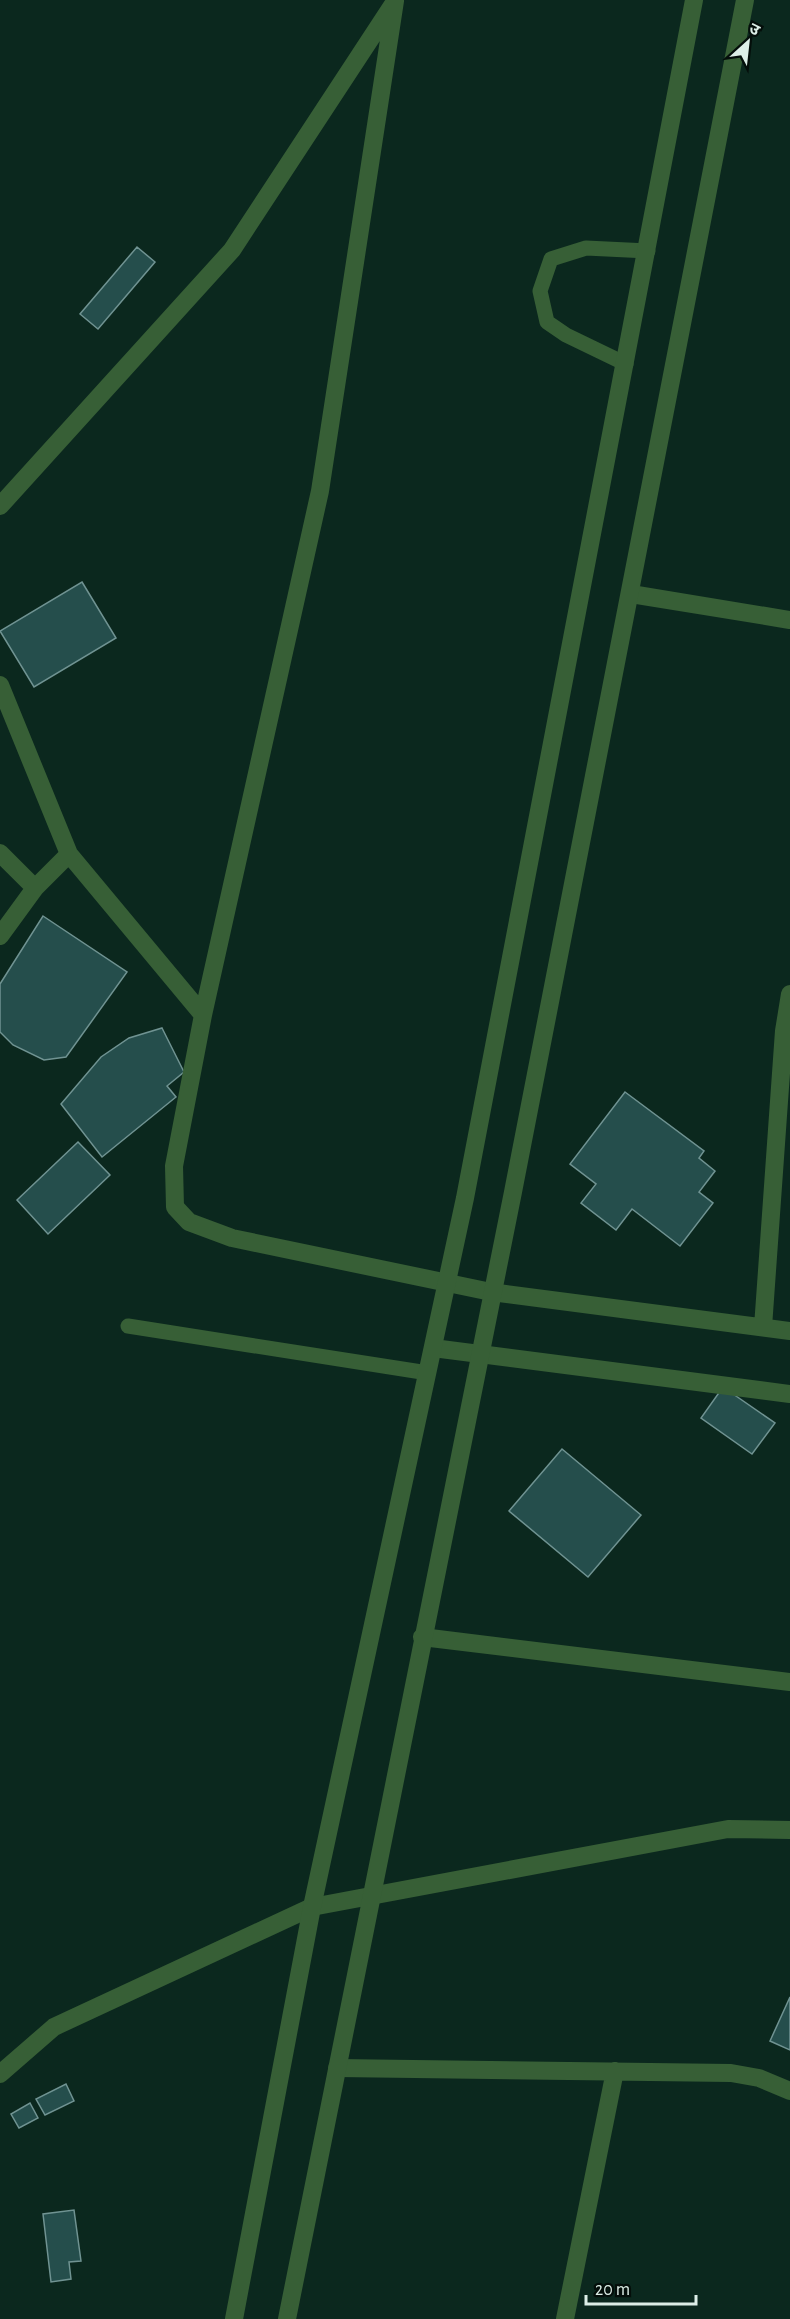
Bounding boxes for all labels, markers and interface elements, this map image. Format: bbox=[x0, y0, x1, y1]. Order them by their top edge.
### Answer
north arrow bbox=[718, 12, 778, 72]
text: उ bbox=[747, 20, 763, 39]
scale bar bbox=[586, 2268, 696, 2306]
text: 20 m bbox=[595, 2281, 630, 2299]

